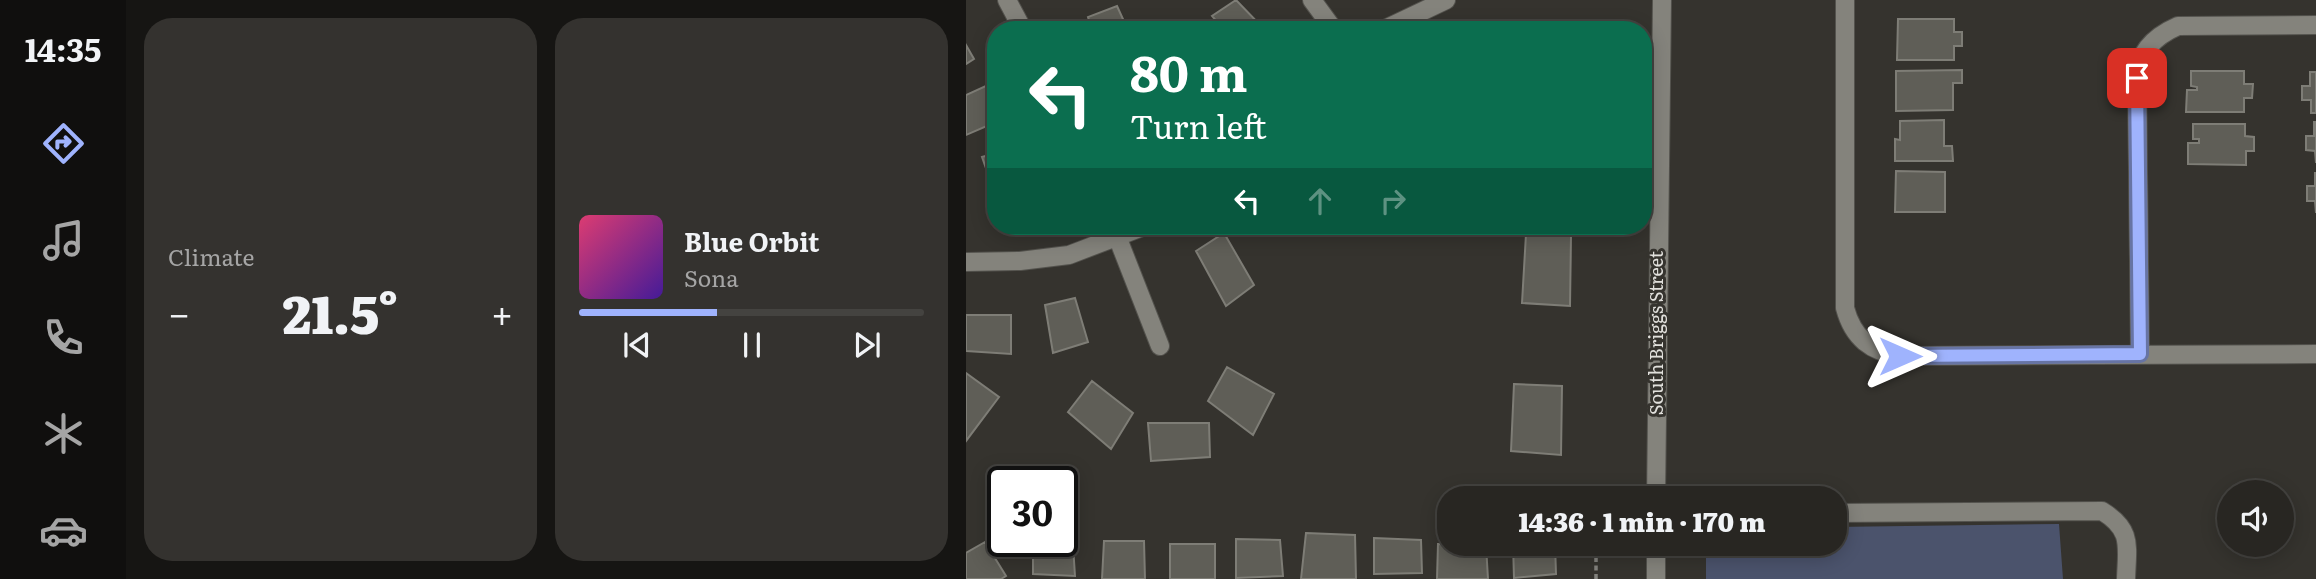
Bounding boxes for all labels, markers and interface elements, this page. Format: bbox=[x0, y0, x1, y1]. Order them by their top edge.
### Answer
text: 14:35 bbox=[25, 24, 101, 72]
text: 80 m bbox=[1130, 34, 1248, 107]
pin bbox=[2107, 48, 2167, 108]
icon: left bbox=[1015, 49, 1106, 140]
icon: arrive bbox=[2118, 59, 2156, 97]
text: Turn left bbox=[1130, 101, 1267, 149]
icon: directions bbox=[39, 119, 88, 168]
icon: left bbox=[1228, 182, 1266, 220]
icon: ahead bbox=[1301, 182, 1339, 220]
icon: right bbox=[1374, 182, 1412, 220]
icon: music bbox=[39, 216, 88, 265]
text: Blue Orbit bbox=[684, 221, 819, 260]
text: Climate bbox=[168, 239, 254, 273]
street label: South Briggs Street bbox=[1642, 250, 1669, 415]
text: Sona bbox=[684, 260, 739, 294]
text: 21.5° bbox=[283, 273, 398, 350]
text: − bbox=[168, 283, 190, 340]
text: + bbox=[491, 283, 513, 340]
icon: phone bbox=[39, 313, 88, 362]
position arrow bbox=[1863, 319, 1937, 393]
icon: previous bbox=[618, 326, 656, 364]
icon: pause bbox=[733, 326, 771, 364]
icon: next bbox=[848, 326, 886, 364]
icon: climate bbox=[39, 409, 88, 458]
speed limit sign: 30 bbox=[987, 466, 1078, 557]
map controls bbox=[2217, 480, 2294, 557]
button: sound bbox=[2217, 480, 2294, 557]
text: 14:36 · 1 min · 170 m bbox=[1518, 501, 1766, 540]
icon: car bbox=[39, 506, 88, 555]

